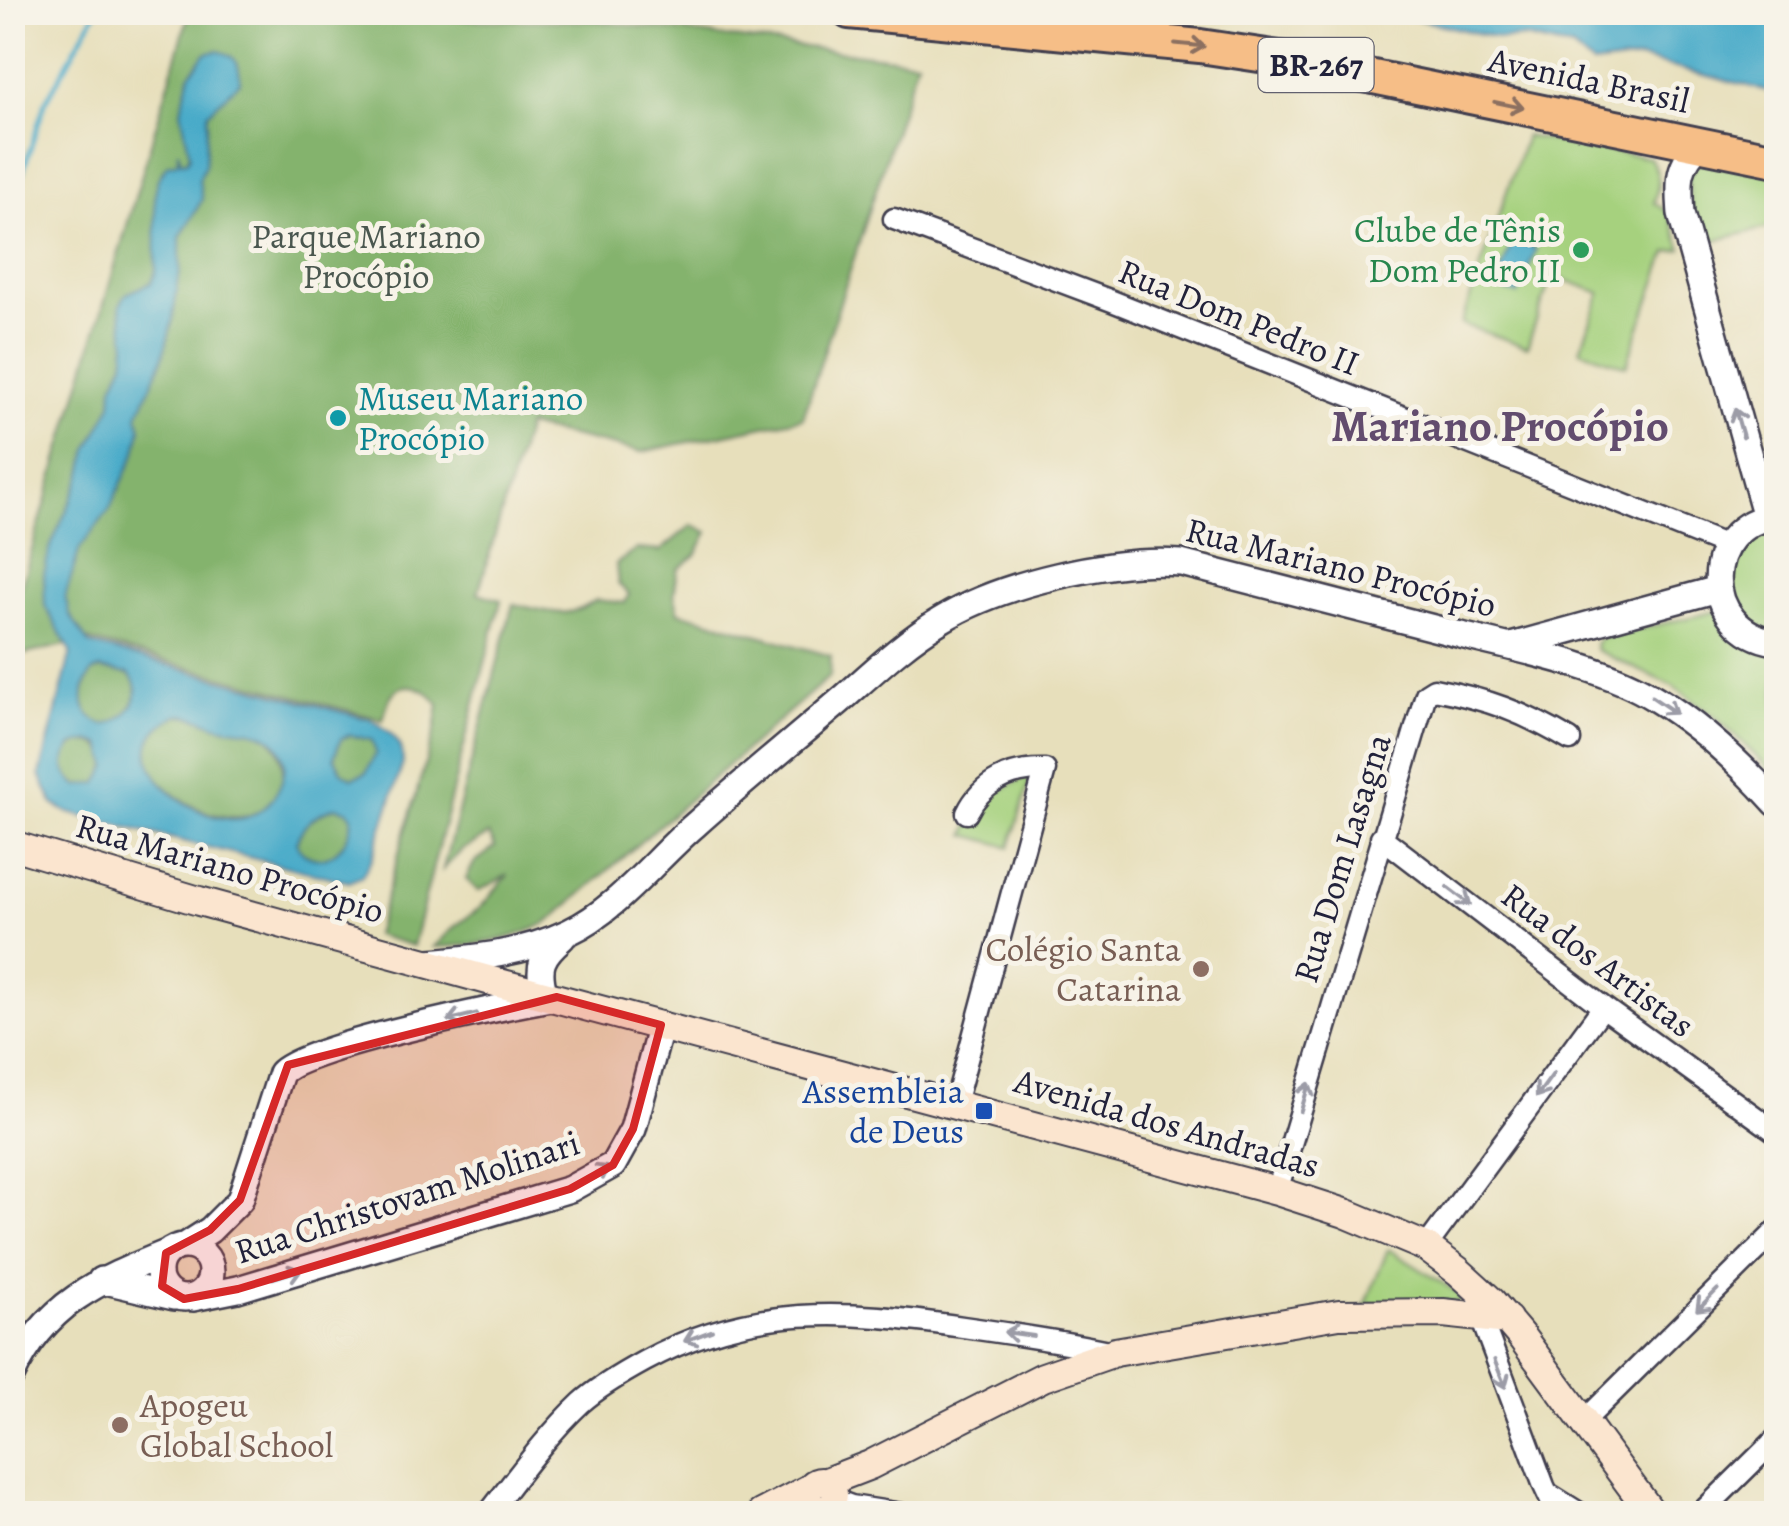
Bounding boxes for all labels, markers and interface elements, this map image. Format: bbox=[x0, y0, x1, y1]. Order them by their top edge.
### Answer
street label: Avenida Brasil bbox=[1483, 35, 1694, 125]
one-way arrow bbox=[1173, 36, 1206, 55]
road number: BR-267 bbox=[1258, 38, 1374, 92]
one-way arrow bbox=[1492, 97, 1524, 116]
place label: Clube de Tênis Dom Pedro II bbox=[1354, 206, 1561, 294]
park label: Parque Mariano Procópio bbox=[251, 212, 481, 300]
marker: Clube de Tênis Dom Pedro II bbox=[1570, 239, 1592, 261]
street label: Rua Dom Pedro II bbox=[1112, 247, 1366, 387]
place label: Museu Mariano Procópio bbox=[358, 374, 583, 462]
district label: Mariano Procópio bbox=[1331, 395, 1669, 457]
marker: Museu Mariano Procópio bbox=[327, 407, 349, 429]
one-way arrow bbox=[1729, 408, 1748, 439]
street label: Rua Mariano Procópio bbox=[1181, 505, 1501, 629]
one-way arrow bbox=[1650, 694, 1678, 715]
street label: Rua Dom Lasagna bbox=[1281, 727, 1403, 988]
street label: Rua Mariano Procópio bbox=[70, 801, 390, 935]
street label: Rua dos Artistas bbox=[1492, 872, 1704, 1048]
one-way arrow bbox=[1445, 886, 1472, 907]
place label: Colégio Santa Catarina bbox=[986, 925, 1182, 1013]
marker: Colégio Santa Catarina bbox=[1190, 958, 1212, 980]
one-way arrow bbox=[447, 1008, 478, 1027]
street label: Avenida dos Andradas bbox=[1008, 1056, 1325, 1189]
place label: Assembleia de Deus bbox=[801, 1067, 965, 1155]
one-way arrow bbox=[1535, 1071, 1556, 1098]
one-way arrow bbox=[1297, 1082, 1315, 1114]
marker: Assembleia de Deus bbox=[973, 1100, 995, 1122]
street label: Rua Christovam Molinari bbox=[228, 1119, 586, 1275]
one-way arrow bbox=[581, 1164, 610, 1184]
one-way arrow bbox=[271, 1264, 303, 1282]
one-way arrow bbox=[1696, 1287, 1720, 1311]
one-way arrow bbox=[1003, 1325, 1036, 1343]
one-way arrow bbox=[684, 1329, 714, 1347]
one-way arrow bbox=[1493, 1358, 1511, 1388]
place label: Apogeu Global School bbox=[139, 1381, 333, 1469]
marker: Apogeu Global School bbox=[109, 1414, 131, 1436]

